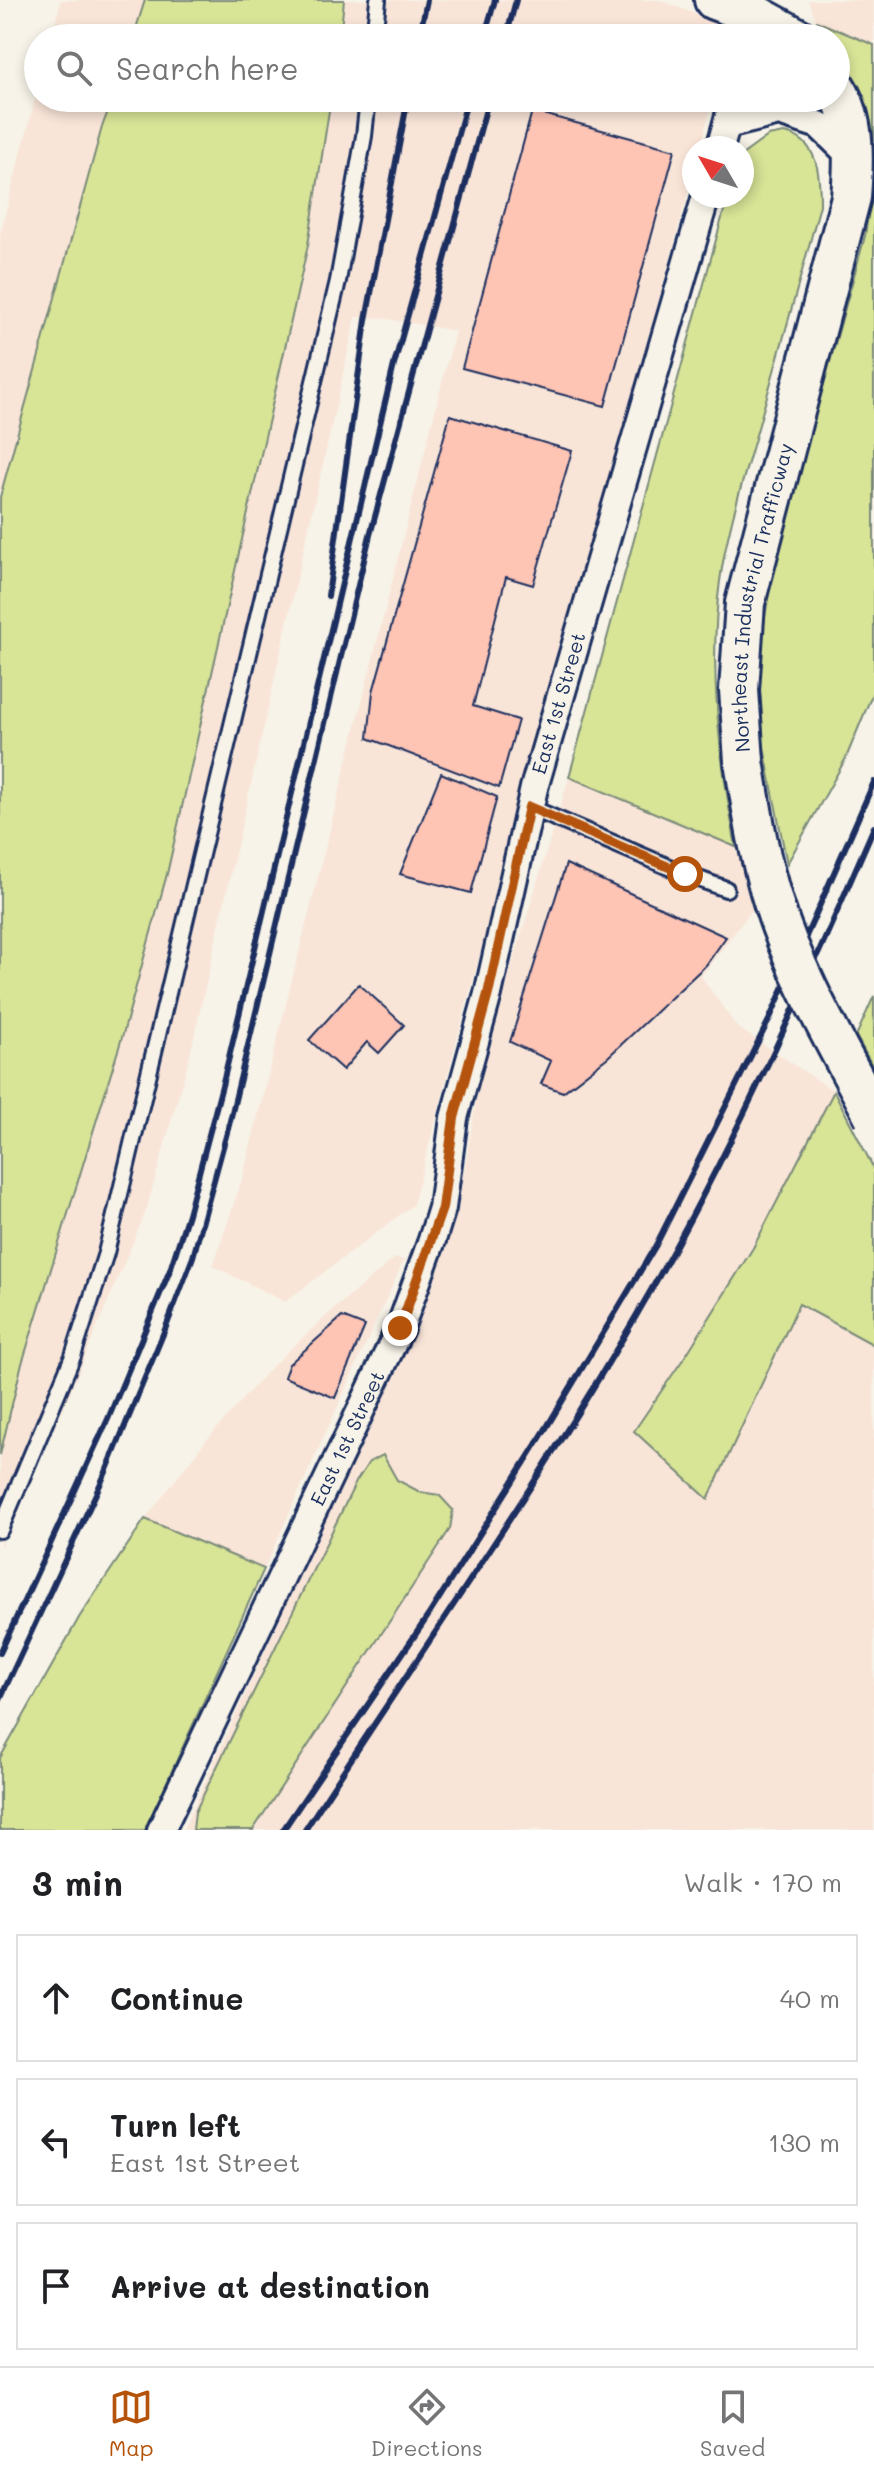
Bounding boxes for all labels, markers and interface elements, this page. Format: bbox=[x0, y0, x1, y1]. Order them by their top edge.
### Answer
search box bbox=[24, 24, 850, 112]
icon: search bbox=[52, 46, 96, 90]
text: Search here bbox=[116, 48, 299, 88]
north arrow bbox=[682, 136, 754, 208]
street label: Northeast Industrial Trafficway bbox=[725, 440, 798, 753]
street label: East 1st Street bbox=[525, 629, 591, 777]
route start bbox=[667, 856, 703, 892]
route end bbox=[382, 1310, 418, 1346]
street label: East 1st Street bbox=[303, 1366, 390, 1509]
text: 3 min bbox=[32, 1860, 123, 1905]
text: Walk · 170 m bbox=[684, 1865, 842, 1899]
icon: ahead bbox=[34, 1976, 78, 2020]
text: Continue bbox=[110, 1978, 243, 2018]
text: 40 m bbox=[780, 1981, 840, 2015]
text: Turn left bbox=[110, 2105, 241, 2145]
icon: left bbox=[34, 2120, 78, 2164]
text: 130 m bbox=[768, 2125, 840, 2159]
text: East 1st Street bbox=[110, 2145, 300, 2179]
icon: arrive bbox=[34, 2264, 78, 2308]
text: Arrive at destination bbox=[110, 2266, 430, 2306]
tab: Map bbox=[109, 2385, 154, 2462]
tab: Directions bbox=[371, 2385, 483, 2462]
tab: Saved bbox=[700, 2385, 765, 2462]

